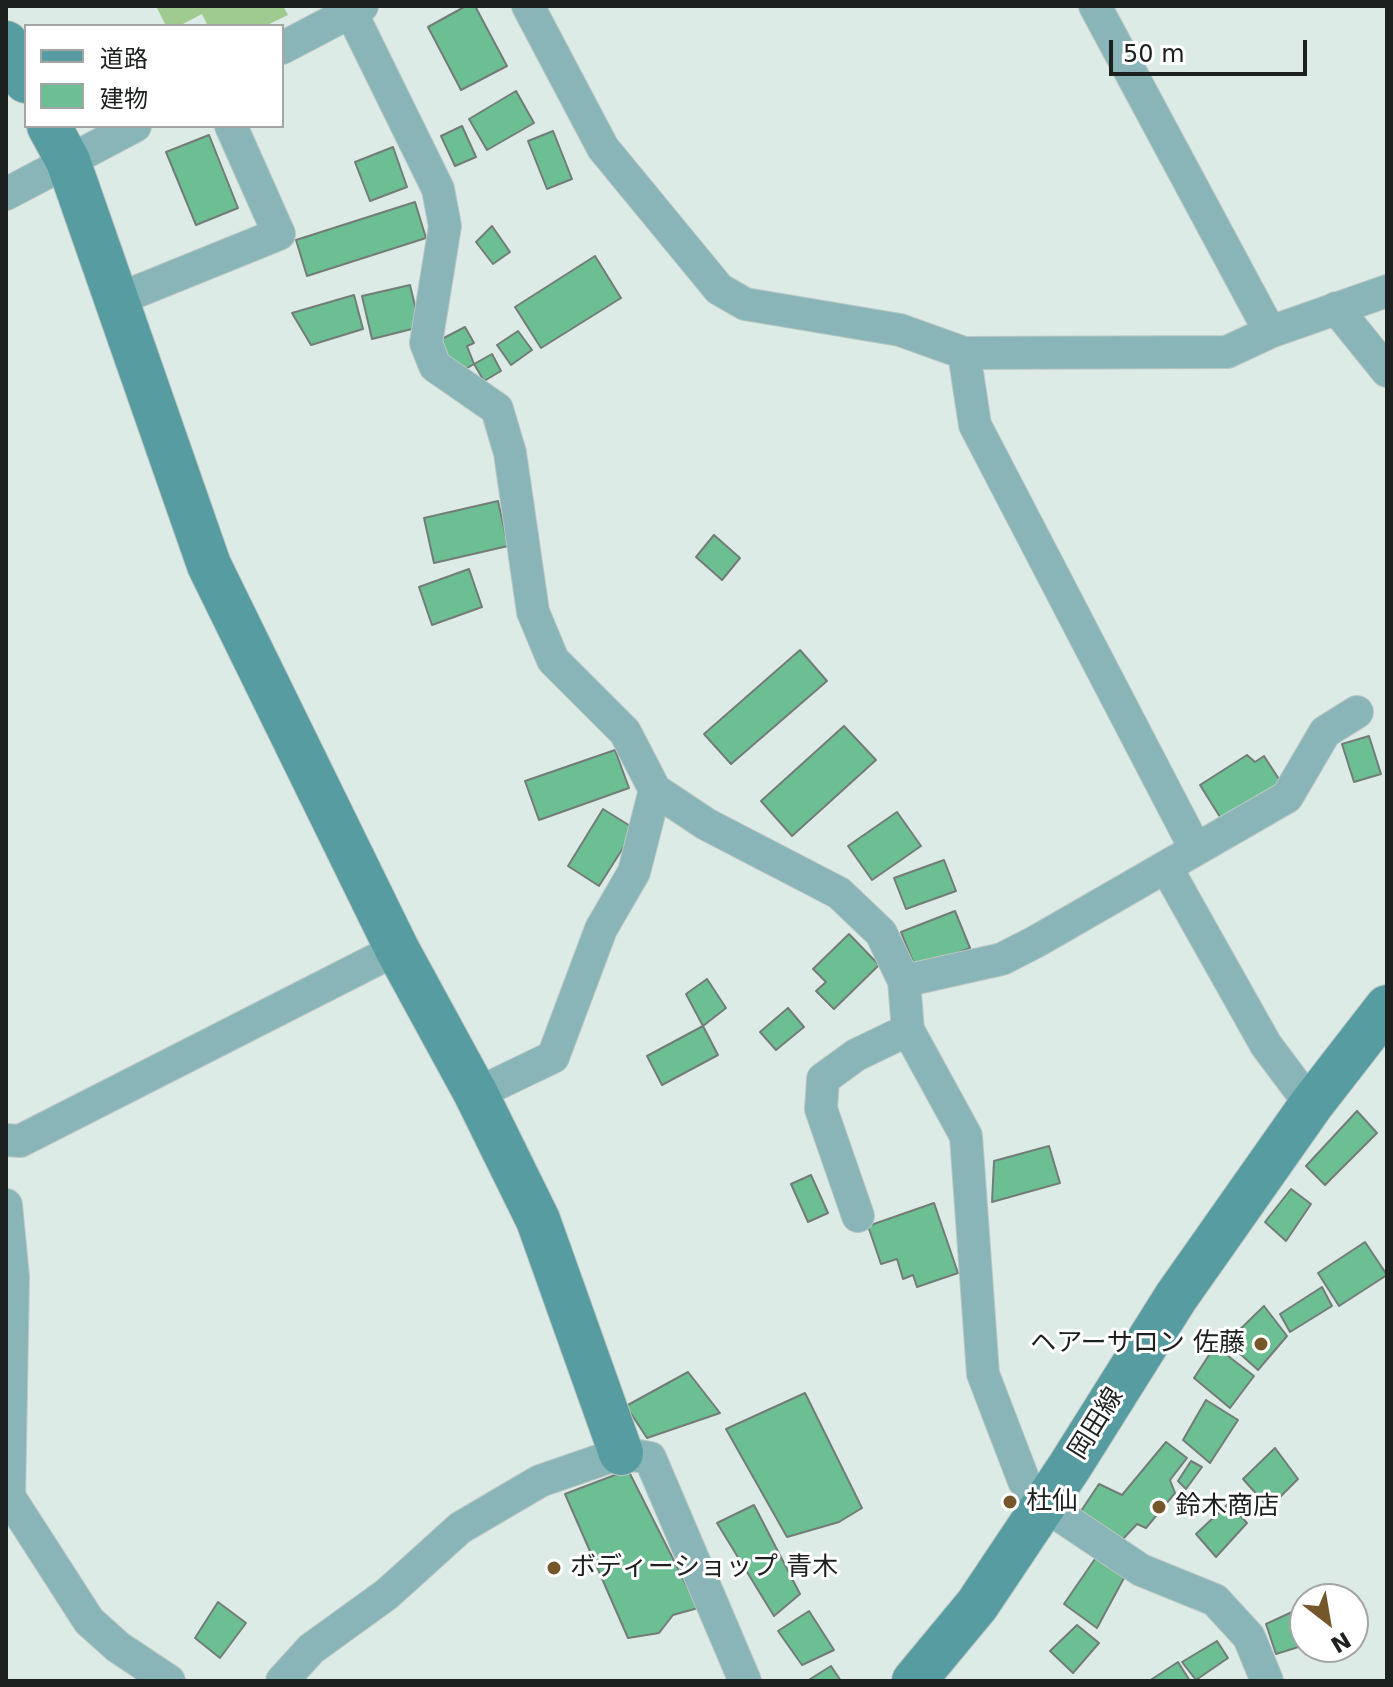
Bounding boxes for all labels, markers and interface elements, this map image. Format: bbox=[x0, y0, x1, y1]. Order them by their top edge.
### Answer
legend bbox=[24, 24, 284, 128]
scale bar bbox=[1113, 24, 1311, 74]
text: 50 m bbox=[1123, 40, 1185, 68]
text: 道路 bbox=[100, 45, 148, 73]
text: 建物 bbox=[100, 85, 148, 113]
place label: ヘアーサロン 佐藤 bbox=[1030, 1328, 1245, 1360]
marker: ヘアーサロン 佐藤 bbox=[1252, 1335, 1270, 1353]
street label: 岡田線 bbox=[1063, 1383, 1131, 1465]
place label: 杜仙 bbox=[1026, 1486, 1078, 1518]
place label: 鈴木商店 bbox=[1175, 1491, 1279, 1523]
marker: 杜仙 bbox=[1001, 1493, 1019, 1511]
marker: 鈴木商店 bbox=[1150, 1498, 1168, 1516]
place label: ボディーショップ 青木 bbox=[570, 1552, 838, 1584]
marker: ボディーショップ 青木 bbox=[545, 1559, 563, 1577]
north arrow bbox=[1289, 1583, 1369, 1663]
text: N bbox=[1326, 1627, 1355, 1658]

